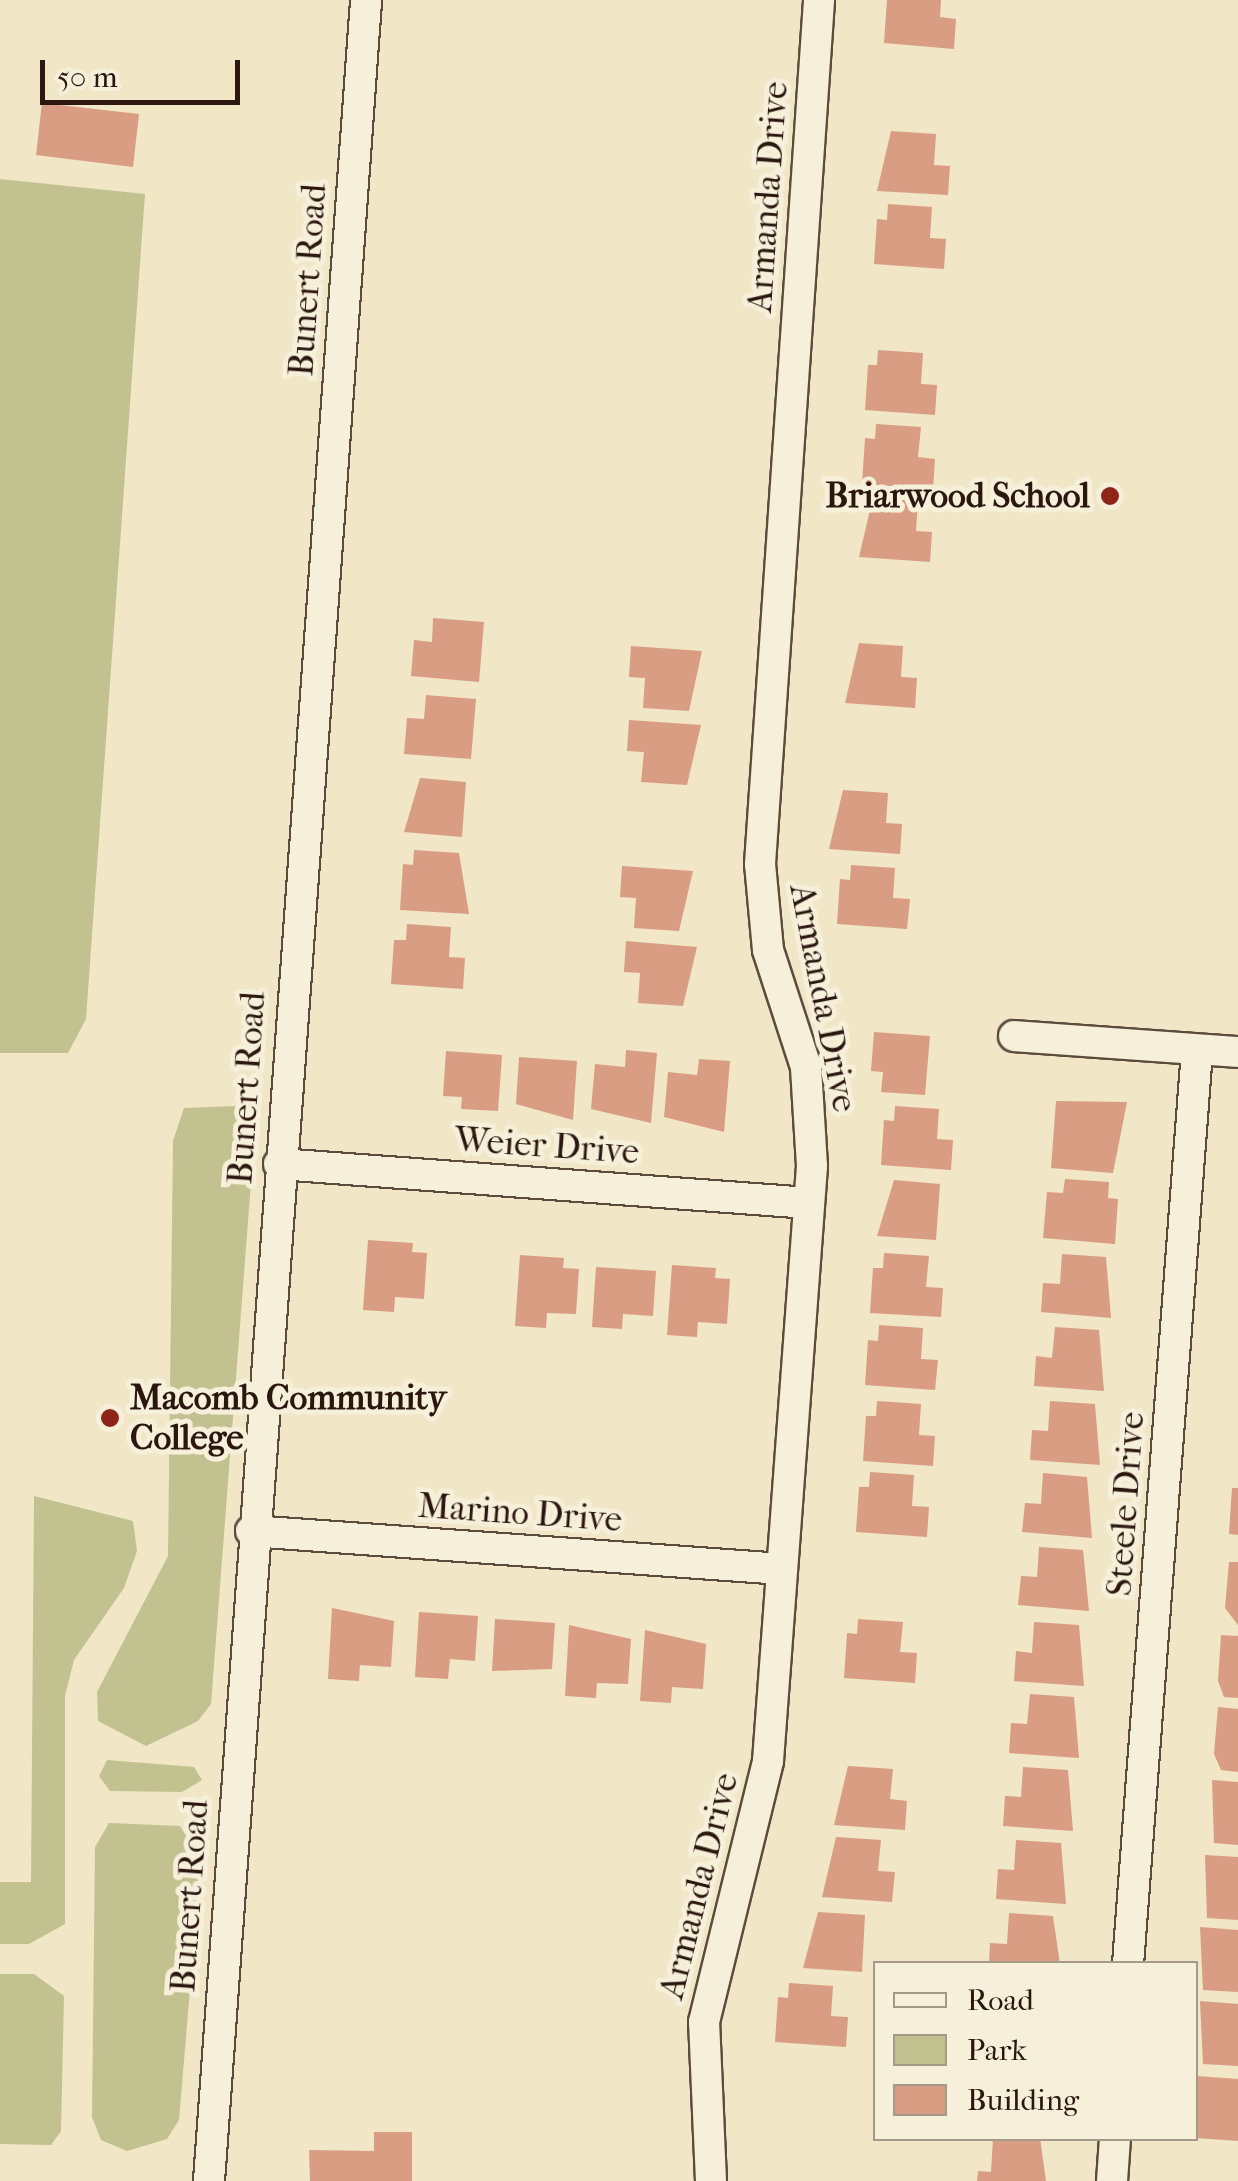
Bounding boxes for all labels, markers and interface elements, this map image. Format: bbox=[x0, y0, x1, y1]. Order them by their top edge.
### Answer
scale bar bbox=[45, 40, 245, 102]
text: 50 m bbox=[57, 60, 118, 95]
street label: Armanda Drive bbox=[739, 80, 797, 314]
street label: Bunert Road bbox=[280, 182, 336, 378]
place label: Briarwood School bbox=[826, 475, 1090, 517]
marker: Briarwood School bbox=[1099, 485, 1121, 507]
street label: Armanda Drive bbox=[780, 880, 866, 1116]
street label: Bunert Road bbox=[219, 990, 275, 1186]
street label: Weier Drive bbox=[453, 1119, 641, 1173]
place label: Macomb Community College bbox=[130, 1377, 446, 1459]
marker: Macomb Community College bbox=[99, 1407, 121, 1429]
street label: Steele Drive bbox=[1099, 1410, 1153, 1598]
street label: Marino Drive bbox=[417, 1485, 623, 1541]
street label: Armanda Drive bbox=[651, 1769, 747, 2003]
street label: Bunert Road bbox=[162, 1798, 218, 1994]
legend bbox=[873, 1961, 1198, 2141]
text: Road bbox=[967, 1983, 1034, 2018]
text: Park bbox=[967, 2033, 1027, 2068]
text: Building bbox=[967, 2083, 1079, 2118]

